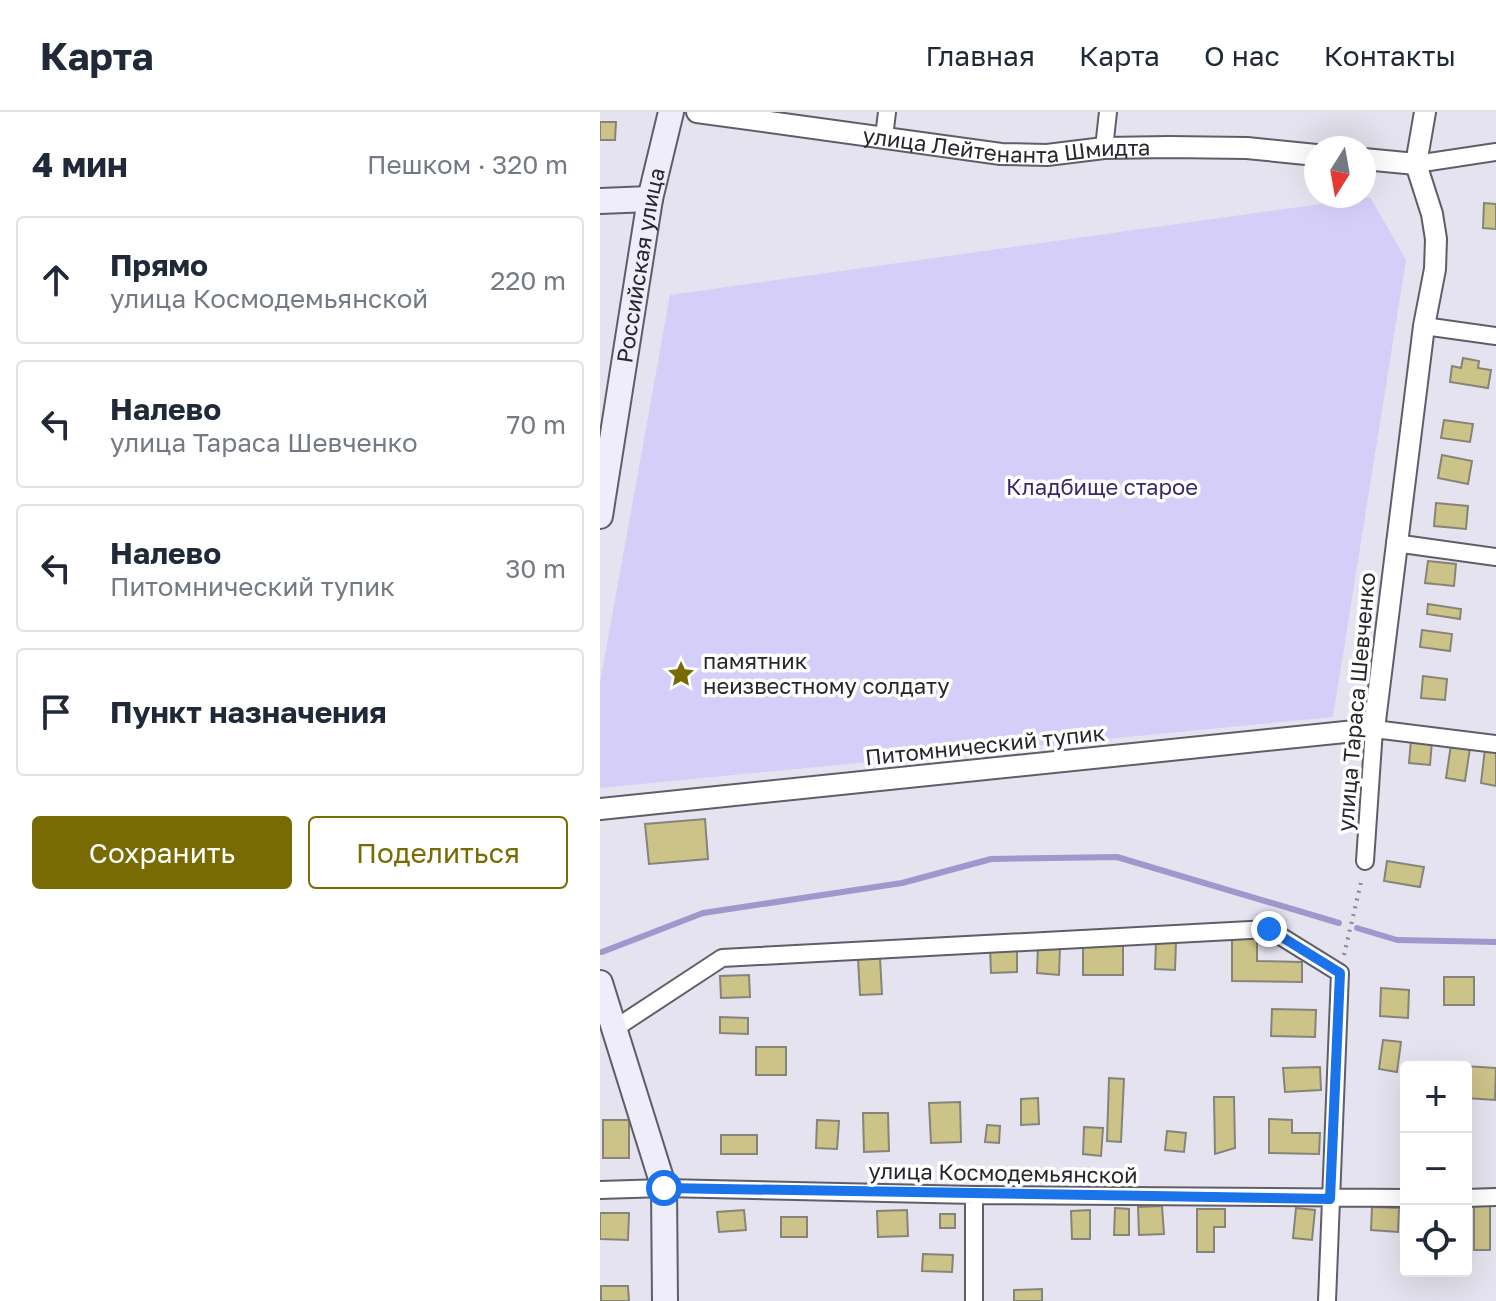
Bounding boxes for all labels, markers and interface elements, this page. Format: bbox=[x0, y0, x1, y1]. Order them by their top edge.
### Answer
text: Карта bbox=[40, 33, 153, 78]
text: Главная bbox=[925, 39, 1035, 72]
text: Карта bbox=[1079, 39, 1160, 72]
text: О нас bbox=[1204, 39, 1280, 72]
text: Контакты bbox=[1324, 39, 1456, 72]
street label: улица Лейтенанта Шмидта bbox=[861, 121, 1151, 168]
north arrow bbox=[1304, 136, 1376, 208]
text: 4 мин bbox=[32, 144, 128, 184]
text: Пешком · 320 m bbox=[367, 149, 568, 180]
street label: Российская улица bbox=[610, 165, 670, 365]
text: Прямо bbox=[110, 247, 208, 283]
icon: ahead bbox=[34, 258, 78, 302]
text: 220 m bbox=[490, 265, 566, 296]
text: улица Космодемьянской bbox=[110, 283, 428, 314]
text: Налево bbox=[110, 391, 221, 427]
icon: left bbox=[34, 402, 78, 446]
text: 70 m bbox=[507, 409, 566, 440]
text: улица Тараса Шевченко bbox=[110, 427, 418, 458]
park label: Кладбище старое bbox=[1006, 473, 1198, 500]
text: Налево bbox=[110, 535, 221, 571]
icon: left bbox=[34, 546, 78, 590]
text: 30 m bbox=[505, 553, 566, 584]
text: Питомнический тупик bbox=[110, 571, 395, 602]
street label: улица Тараса Шевченко bbox=[1331, 571, 1380, 833]
place label: памятник неизвестному солдату bbox=[703, 647, 950, 699]
place icon: памятник неизвестному солдату bbox=[666, 659, 696, 689]
icon: arrive bbox=[34, 690, 78, 734]
text: Пункт назначения bbox=[110, 694, 387, 730]
street label: Питомнический тупик bbox=[864, 718, 1107, 771]
button: Сохранить bbox=[32, 816, 292, 889]
button: Поделиться bbox=[308, 816, 568, 889]
route end bbox=[1251, 911, 1287, 947]
map controls bbox=[1400, 1061, 1472, 1277]
button: + bbox=[1400, 1061, 1472, 1133]
button: − bbox=[1400, 1133, 1472, 1205]
street label: улица Космодемьянской bbox=[868, 1157, 1138, 1188]
route start bbox=[646, 1170, 682, 1206]
button: locate bbox=[1400, 1205, 1472, 1277]

